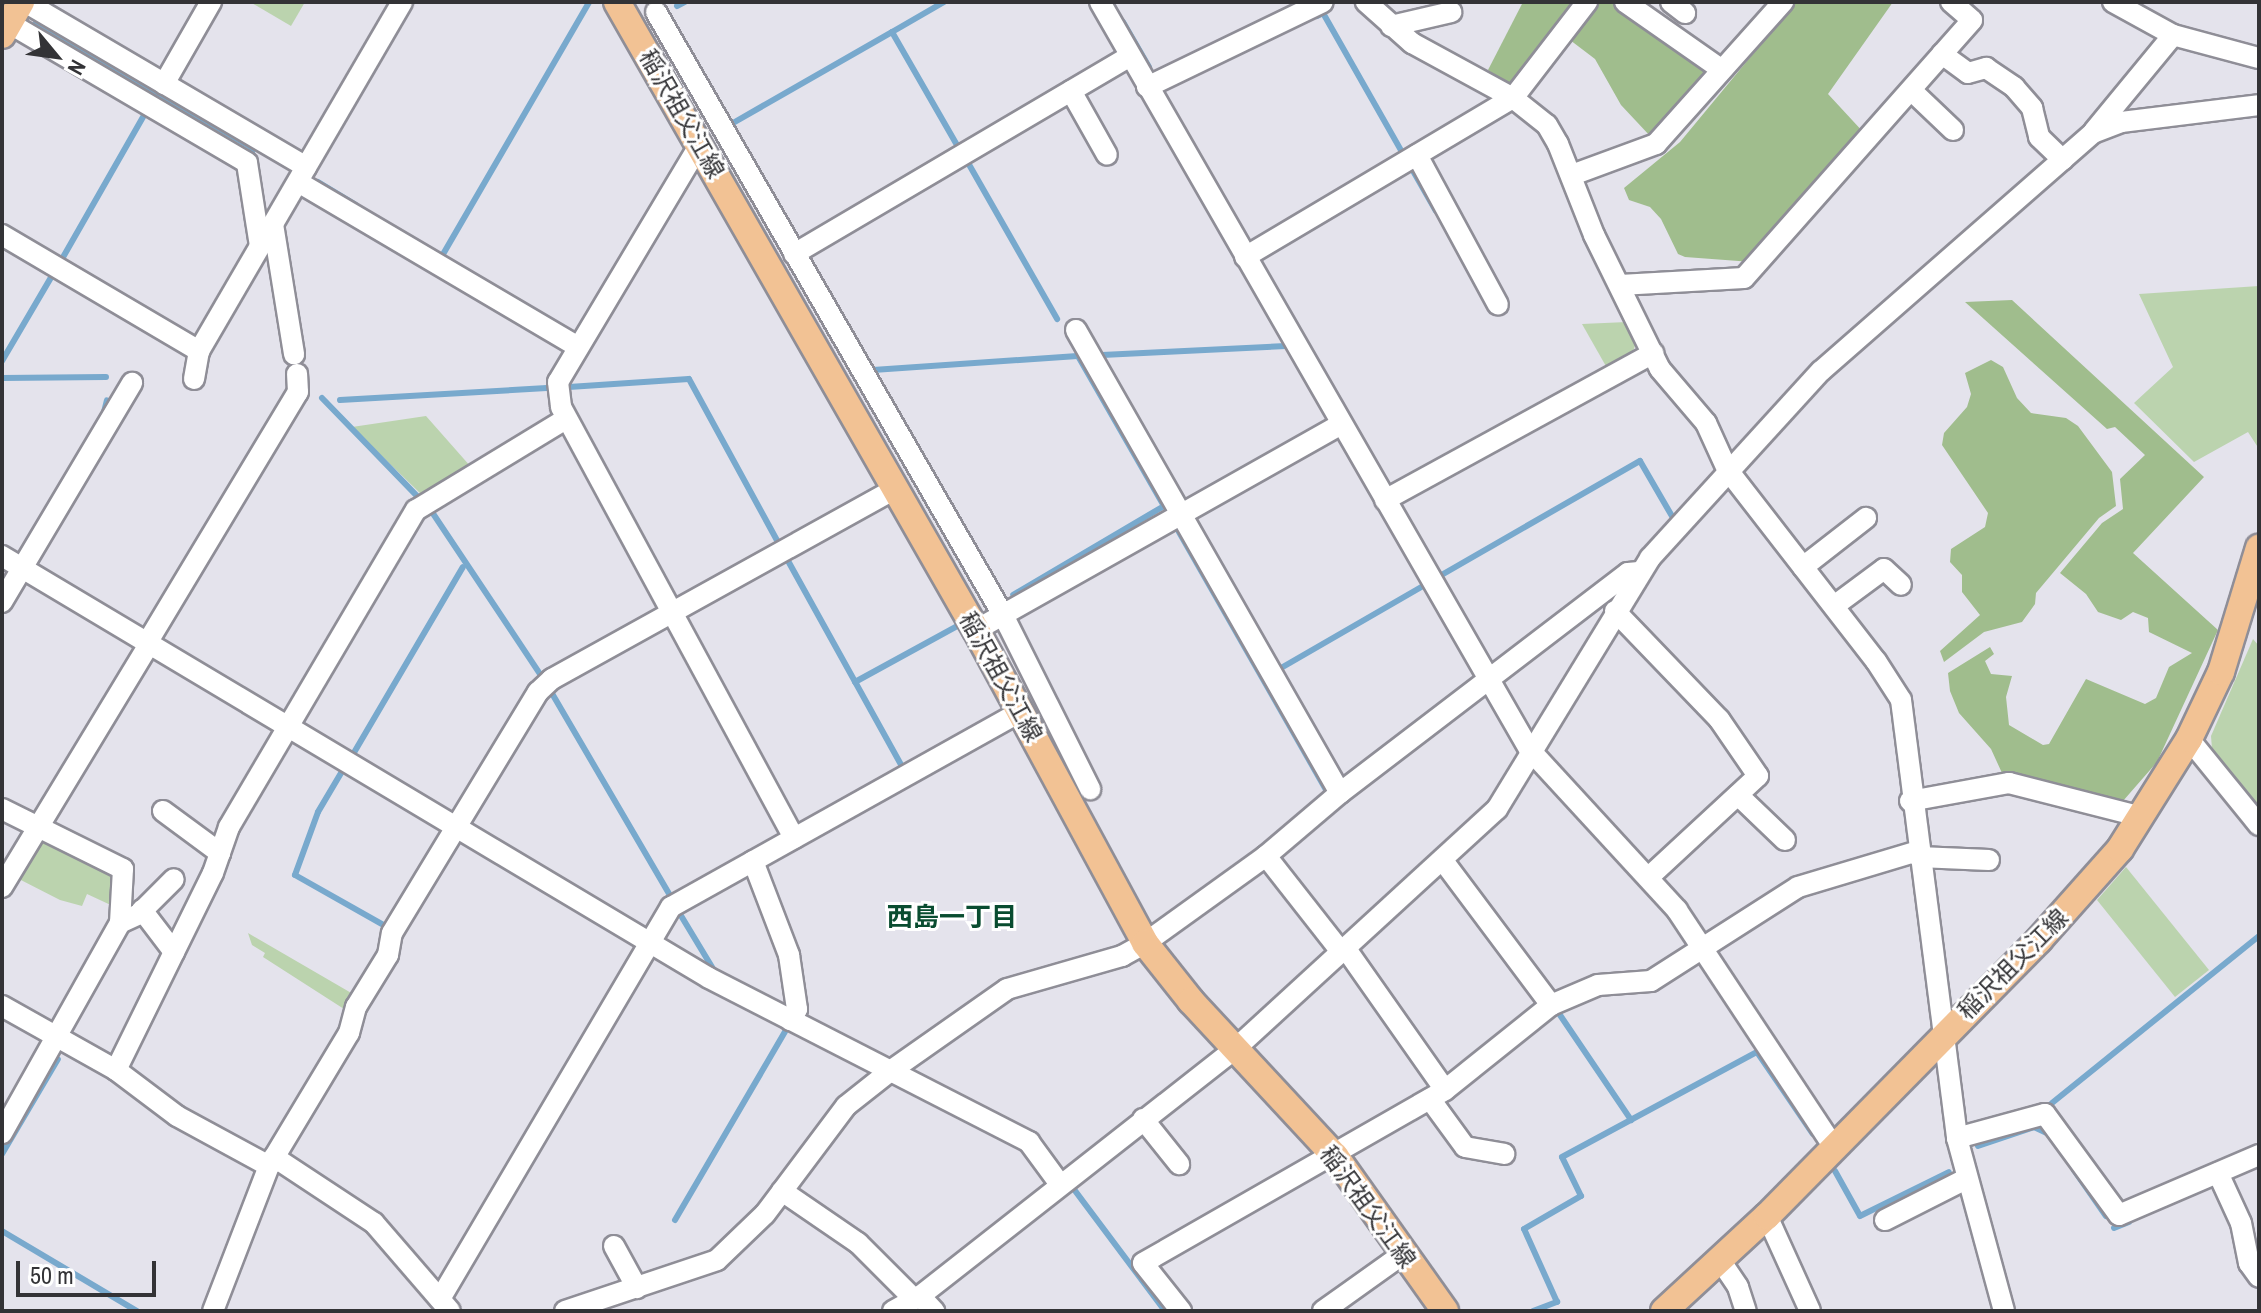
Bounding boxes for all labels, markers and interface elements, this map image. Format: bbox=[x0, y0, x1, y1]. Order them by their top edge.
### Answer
north arrow bbox=[16, 16, 96, 96]
street label: 稲沢祖父江線 bbox=[634, 44, 730, 184]
text: N bbox=[61, 55, 93, 81]
street label: 稲沢祖父江線 bbox=[953, 607, 1049, 747]
district label: 西島一丁目 bbox=[887, 901, 1017, 933]
street label: 稲沢祖父江線 bbox=[1952, 903, 2074, 1025]
street label: 稲沢祖父江線 bbox=[1314, 1140, 1422, 1274]
scale bar bbox=[20, 1245, 160, 1295]
text: 50 m bbox=[30, 1259, 74, 1291]

